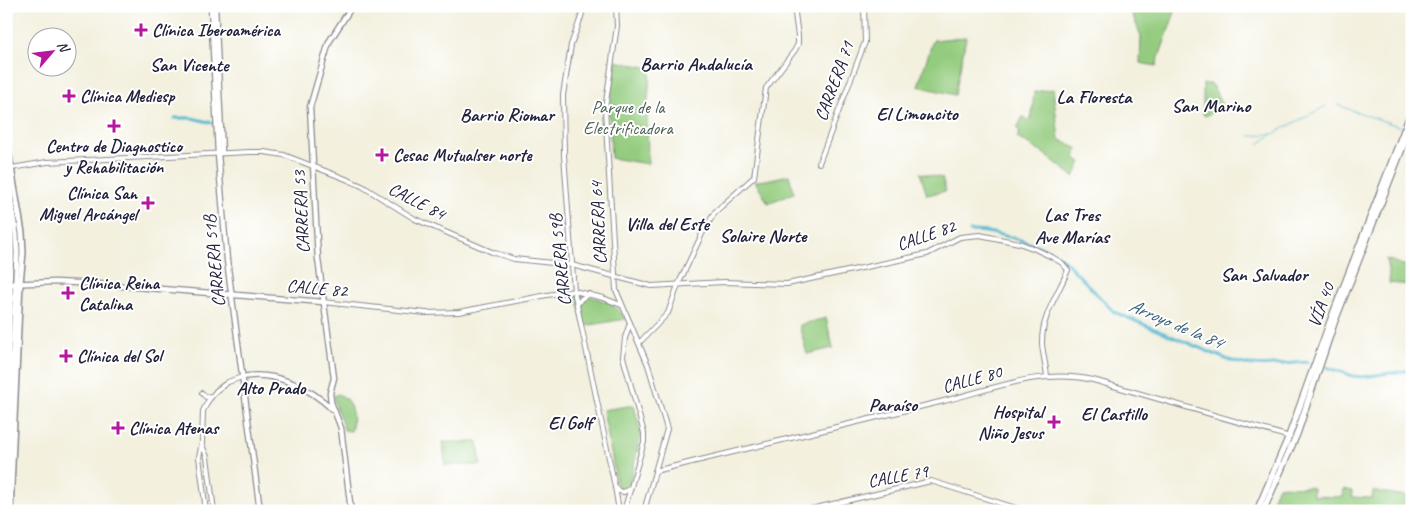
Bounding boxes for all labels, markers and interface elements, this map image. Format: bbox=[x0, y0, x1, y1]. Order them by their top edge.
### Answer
place label: Clínica Iberoamérica bbox=[152, 19, 281, 41]
marker: Clínica Iberoamérica bbox=[134, 23, 148, 37]
north arrow bbox=[28, 28, 78, 78]
street label: CARRERA 71 bbox=[809, 37, 859, 124]
text: N bbox=[53, 38, 74, 56]
district label: Barrio Andalucía bbox=[640, 52, 753, 76]
district label: San Vicente bbox=[150, 53, 230, 77]
place label: Clínica Mediesp bbox=[80, 85, 175, 107]
district label: La Floresta bbox=[1056, 85, 1133, 109]
marker: Clínica Mediesp bbox=[62, 89, 76, 103]
district label: San Marino bbox=[1172, 94, 1252, 118]
park label: Parque de la Electrificadora bbox=[583, 96, 675, 139]
district label: El Limoncito bbox=[876, 102, 959, 126]
district label: Barrio Riomar bbox=[460, 103, 556, 127]
marker: Centro de Diagnostico y Rehabilitación bbox=[107, 119, 121, 133]
place label: Centro de Diagnostico y Rehabilitación bbox=[46, 135, 183, 178]
place label: Cesac Mutualser norte bbox=[393, 144, 533, 166]
marker: Cesac Mutualser norte bbox=[375, 148, 389, 162]
street label: CARRERA 53 bbox=[288, 168, 314, 254]
street label: CALLE 84 bbox=[385, 177, 451, 225]
street label: CARRERA 64 bbox=[585, 179, 611, 265]
place label: Clínica San Miguel Arcángel bbox=[39, 182, 141, 225]
marker: Clínica San Miguel Arcángel bbox=[141, 196, 155, 210]
district label: Las Tres Ave Marías bbox=[1035, 203, 1111, 249]
street label: CARRERA 59B bbox=[544, 211, 576, 307]
street label: CARRERA 51B bbox=[198, 212, 230, 308]
district label: Villa del Este bbox=[625, 212, 710, 236]
street label: CALLE 82 bbox=[894, 214, 960, 255]
district label: Solaire Norte bbox=[720, 224, 808, 248]
district label: San Salvador bbox=[1220, 263, 1310, 287]
place label: Clínica Reina Catalina bbox=[79, 272, 161, 315]
street label: CALLE 82 bbox=[286, 274, 350, 302]
street label: VÍA 40 bbox=[1303, 278, 1340, 330]
marker: Clínica Reina Catalina bbox=[61, 286, 75, 300]
water label: Arroyo de la 84 bbox=[1125, 294, 1230, 356]
place label: Clínica del Sol bbox=[77, 345, 165, 367]
marker: Clínica del Sol bbox=[59, 349, 73, 363]
street label: CALLE 80 bbox=[940, 360, 1006, 397]
district label: Alto Prado bbox=[237, 376, 307, 400]
district label: Paraíso bbox=[869, 393, 918, 417]
place label: Hospital Niño Jesus bbox=[978, 401, 1047, 444]
district label: El Castillo bbox=[1081, 402, 1148, 426]
district label: El Golf bbox=[548, 411, 597, 435]
marker: Hospital Niño Jesus bbox=[1047, 415, 1061, 429]
place label: Clínica Atenas bbox=[129, 417, 220, 439]
marker: Clínica Atenas bbox=[111, 421, 125, 435]
street label: CALLE 79 bbox=[866, 460, 932, 492]

